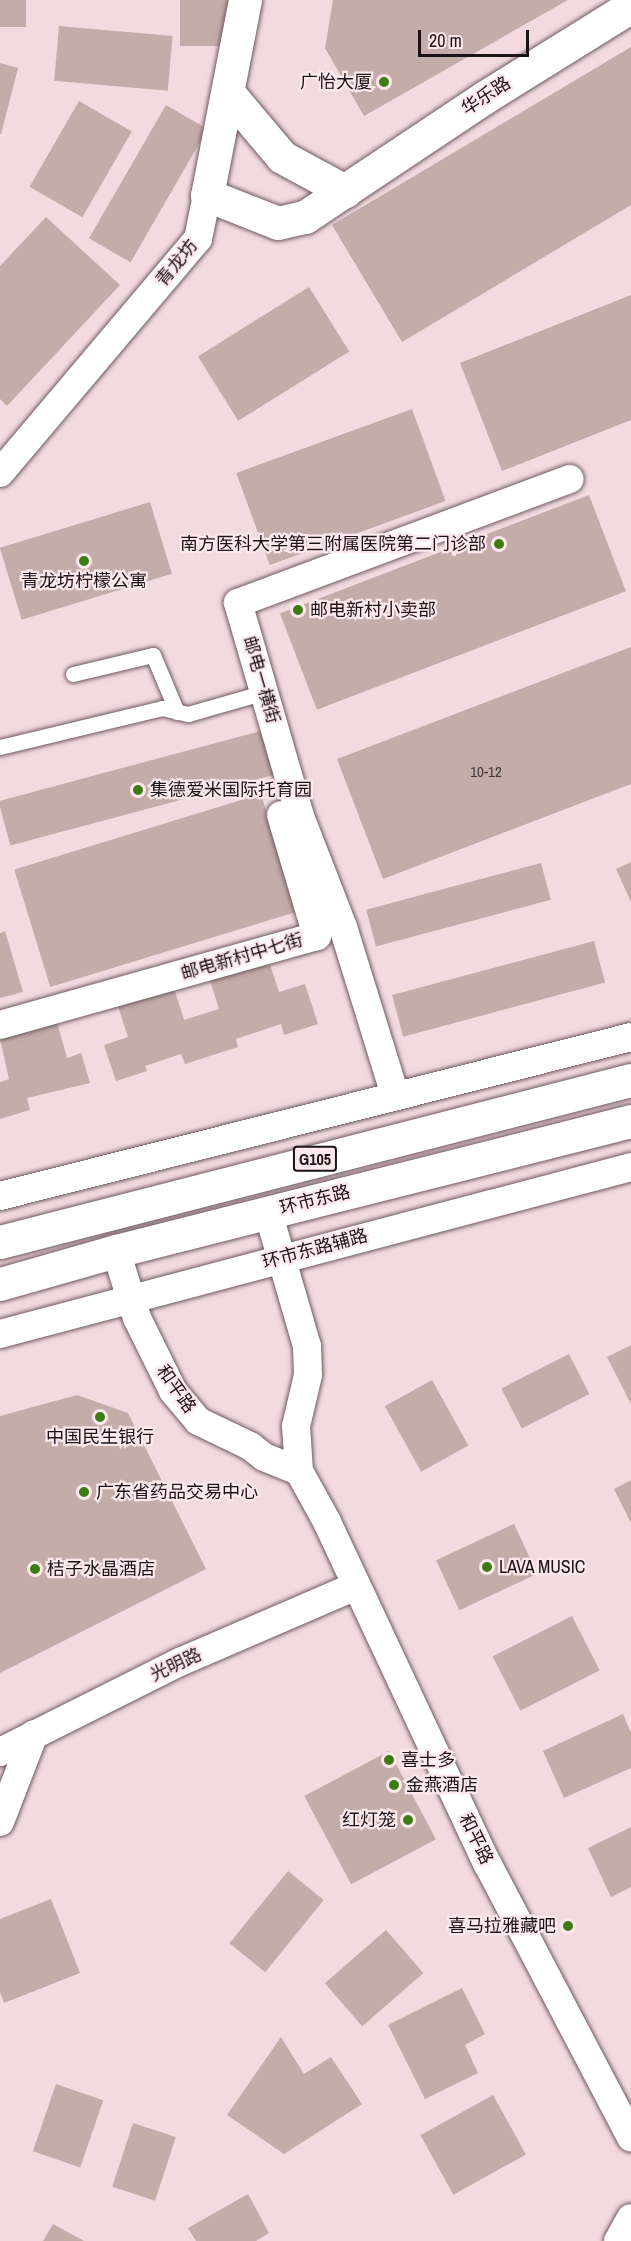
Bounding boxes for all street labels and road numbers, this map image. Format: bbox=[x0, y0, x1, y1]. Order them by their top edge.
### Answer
street label: 华乐路 bbox=[457, 72, 515, 120]
street label: 青龙坊 bbox=[152, 235, 202, 291]
street label: 邮电一横街 bbox=[238, 634, 284, 726]
street label: 邮电新村中七街 bbox=[178, 929, 306, 985]
road number: G105 bbox=[292, 1146, 338, 1172]
street label: 环市东路 bbox=[277, 1181, 353, 1219]
street label: 环市东路辅路 bbox=[260, 1225, 370, 1273]
street label: 和平路 bbox=[152, 1361, 200, 1417]
street label: 光明路 bbox=[147, 1644, 205, 1686]
street label: 和平路 bbox=[454, 1810, 498, 1868]

